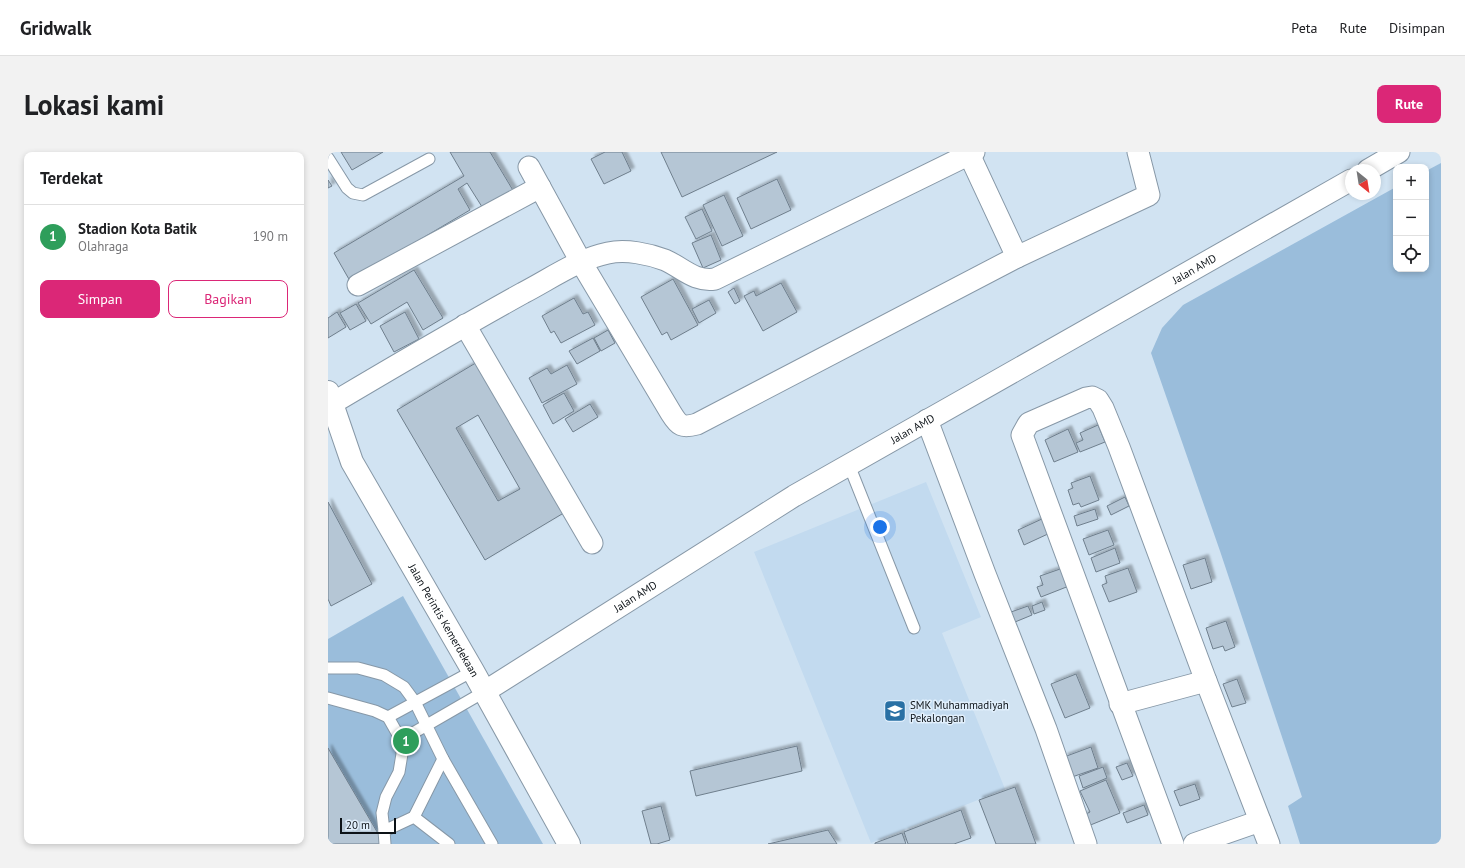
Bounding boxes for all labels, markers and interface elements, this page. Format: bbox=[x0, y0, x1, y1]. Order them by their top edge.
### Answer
text: Gridwalk bbox=[20, 16, 92, 40]
text: Peta bbox=[1291, 19, 1317, 37]
text: Rute bbox=[1339, 19, 1367, 37]
text: Disimpan bbox=[1389, 19, 1445, 37]
button: Rute bbox=[1377, 85, 1441, 123]
text: Lokasi kami bbox=[24, 86, 164, 123]
north arrow bbox=[1345, 164, 1381, 200]
map controls bbox=[1393, 164, 1429, 272]
button: + bbox=[1393, 164, 1429, 200]
text: Terdekat bbox=[40, 167, 103, 189]
button: − bbox=[1393, 200, 1429, 236]
text: Stadion Kota Batik bbox=[78, 219, 197, 238]
text: 1 bbox=[49, 228, 57, 245]
text: 190 m bbox=[253, 228, 288, 245]
button: locate bbox=[1393, 236, 1429, 272]
text: Olahraga bbox=[78, 238, 129, 255]
street label: Jalan AMD bbox=[1169, 251, 1219, 287]
button: Simpan bbox=[40, 280, 160, 318]
button: Bagikan bbox=[168, 280, 288, 318]
street label: Jalan AMD bbox=[887, 411, 937, 447]
your location bbox=[870, 517, 890, 537]
street label: Jalan Perintis Kemerdekaan bbox=[405, 560, 482, 679]
street label: Jalan AMD bbox=[610, 578, 659, 616]
school or university icon: SMK Muhammadiyah Pekalongan bbox=[882, 698, 908, 724]
place label: SMK Muhammadiyah Pekalongan bbox=[910, 698, 1009, 725]
pin: 1 bbox=[393, 726, 419, 756]
scale bar bbox=[340, 816, 396, 835]
text: 20 m bbox=[346, 818, 370, 832]

